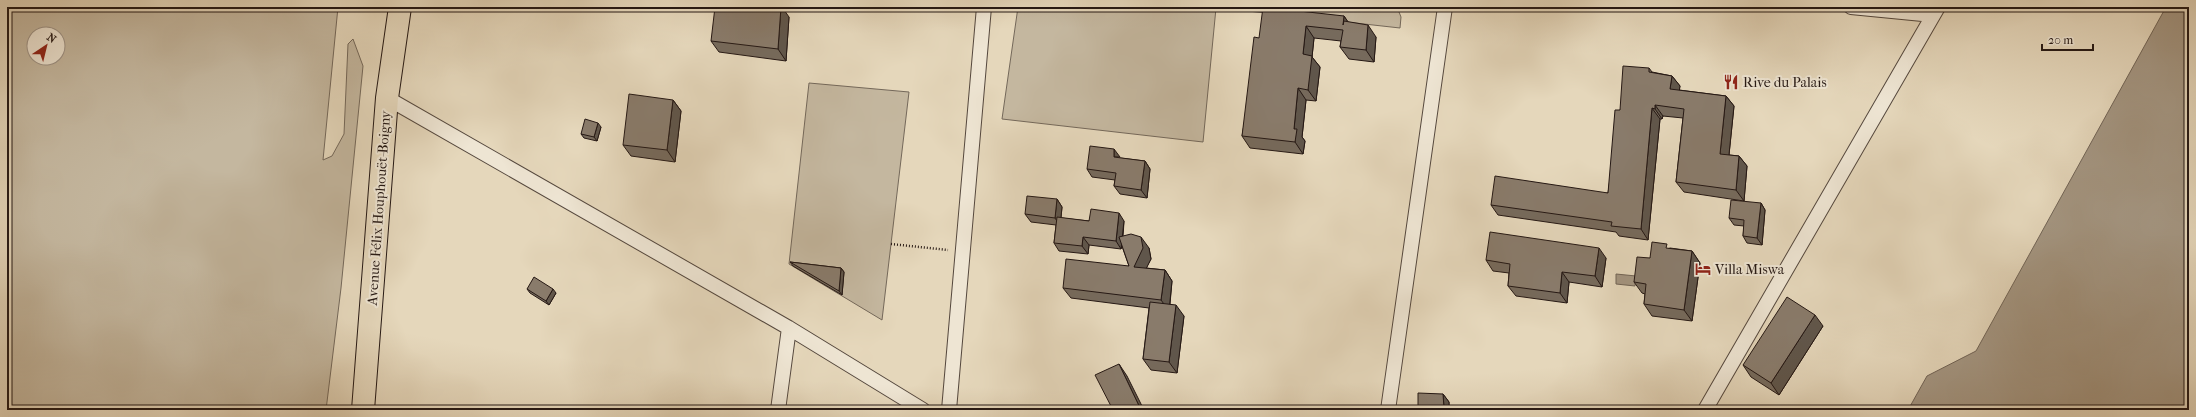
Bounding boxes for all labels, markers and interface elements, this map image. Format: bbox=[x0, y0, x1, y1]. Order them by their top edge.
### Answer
north arrow bbox=[26, 26, 66, 66]
scale bar bbox=[2042, 26, 2093, 52]
text: N bbox=[44, 30, 59, 46]
text: 20 m bbox=[2048, 33, 2073, 47]
restaurant icon: Rive du Palais bbox=[1722, 73, 1740, 91]
place label: Rive du Palais bbox=[1743, 74, 1827, 91]
street label: Avenue Félix Houphouët-Boigny bbox=[364, 110, 394, 307]
hotel icon: Villa Miswa bbox=[1694, 260, 1712, 278]
place label: Villa Miswa bbox=[1714, 261, 1785, 278]

